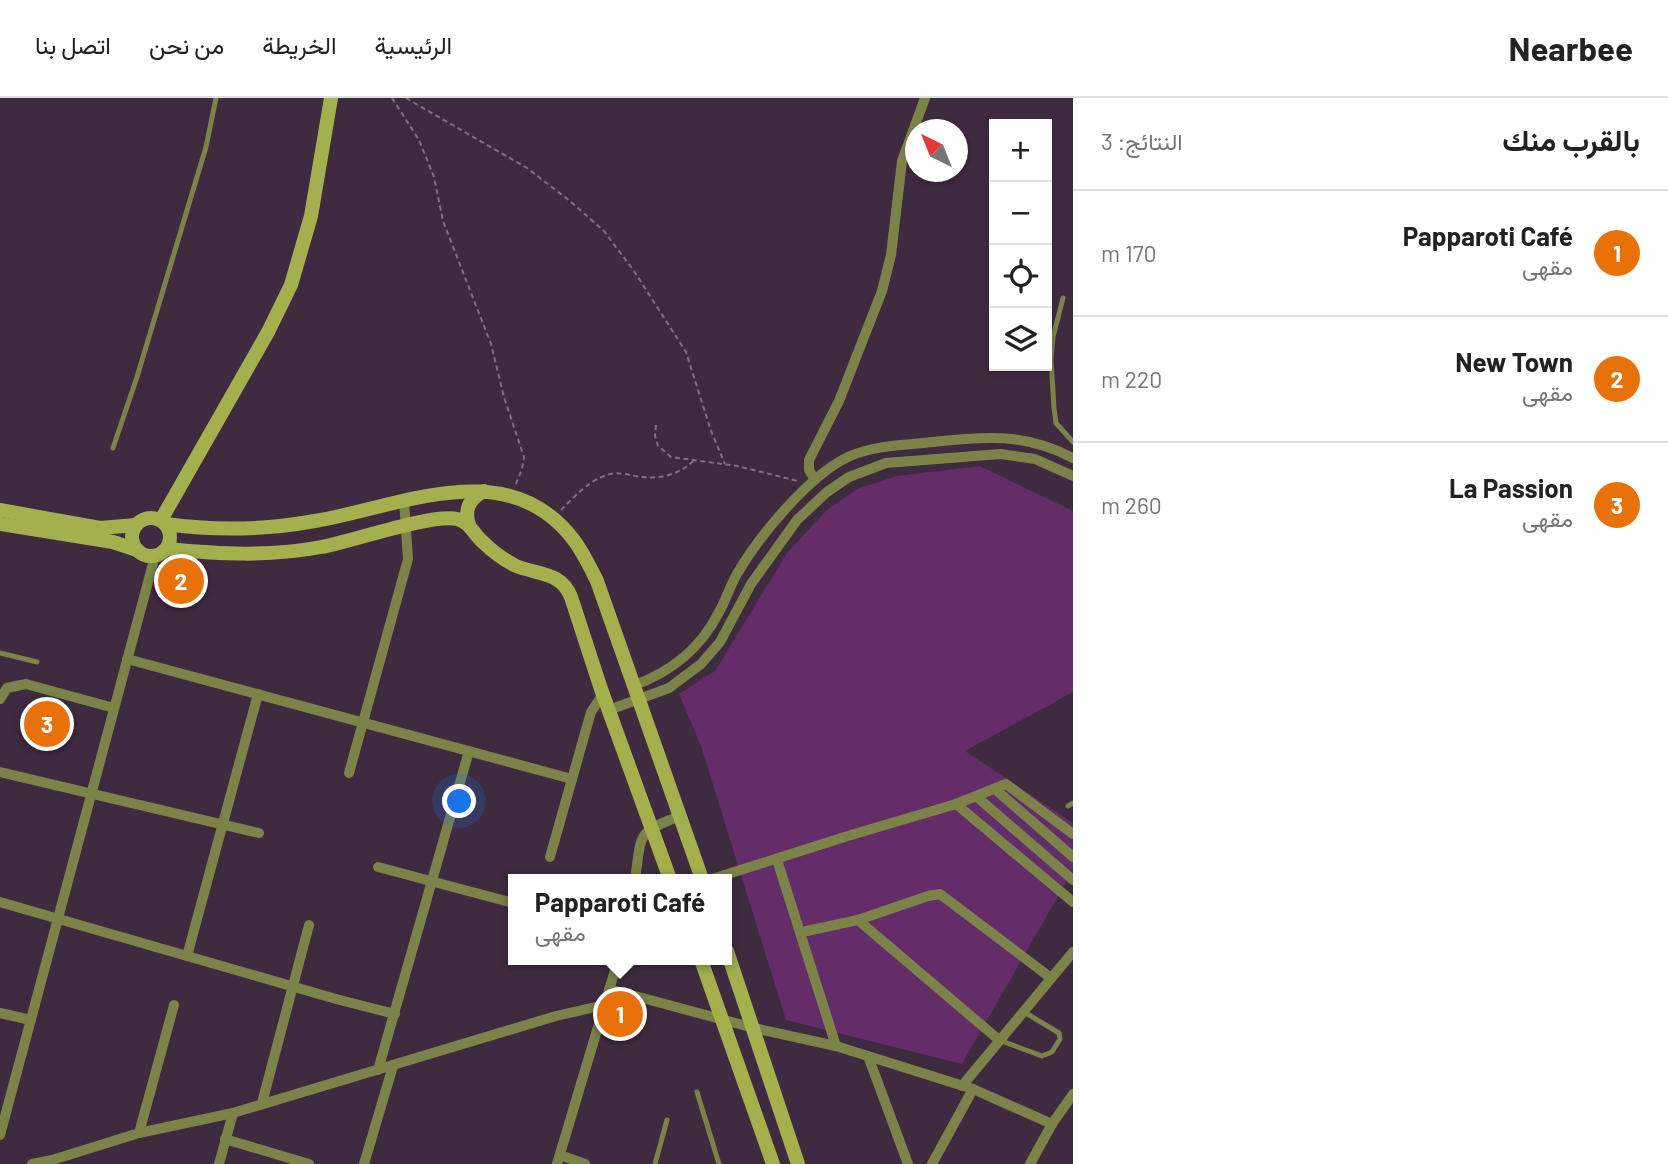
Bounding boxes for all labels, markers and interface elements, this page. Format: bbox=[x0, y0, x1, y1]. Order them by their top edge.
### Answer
text: Nearbee bbox=[1509, 28, 1633, 68]
text: اتصل بنا bbox=[35, 30, 111, 59]
text: من نحن bbox=[149, 30, 224, 59]
text: الخريطة bbox=[262, 30, 337, 59]
text: الرئيسية bbox=[375, 30, 452, 59]
north arrow bbox=[905, 119, 968, 182]
map controls bbox=[989, 119, 1052, 371]
button: + bbox=[989, 119, 1052, 182]
text: بالقرب منك bbox=[1502, 121, 1640, 157]
text: النتائج: 3 bbox=[1101, 127, 1183, 155]
button: − bbox=[989, 182, 1052, 245]
text: Papparoti Café bbox=[1403, 220, 1573, 251]
text: 170 m bbox=[1101, 239, 1157, 267]
text: 1 bbox=[1613, 239, 1621, 267]
button: locate bbox=[989, 245, 1052, 308]
text: مقهى bbox=[1522, 252, 1573, 280]
button: layers bbox=[989, 308, 1052, 371]
text: New Town bbox=[1455, 346, 1573, 377]
text: 220 m bbox=[1101, 365, 1162, 393]
text: 2 bbox=[1611, 365, 1623, 393]
text: مقهى bbox=[1522, 378, 1573, 406]
text: La Passion bbox=[1449, 472, 1573, 503]
text: 260 m bbox=[1101, 491, 1162, 519]
text: 3 bbox=[1611, 491, 1623, 519]
text: مقهى bbox=[1522, 504, 1573, 532]
pin: 2 bbox=[158, 555, 204, 607]
pin: 3 bbox=[24, 698, 70, 750]
your location bbox=[442, 784, 476, 818]
popup bbox=[508, 874, 732, 965]
text: Papparoti Café bbox=[535, 886, 705, 917]
text: مقهى bbox=[535, 918, 586, 946]
pin: 1 bbox=[597, 988, 643, 1040]

